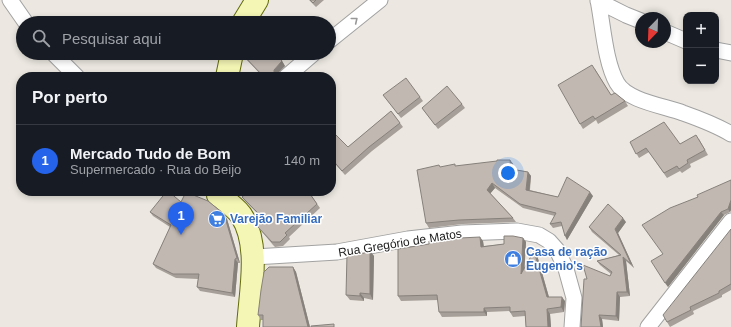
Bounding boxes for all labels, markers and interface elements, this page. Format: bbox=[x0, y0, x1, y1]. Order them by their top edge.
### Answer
north arrow bbox=[635, 12, 671, 48]
map controls bbox=[683, 12, 719, 84]
button: + bbox=[683, 12, 719, 48]
search box bbox=[16, 16, 336, 60]
one-way arrow bbox=[350, 18, 357, 25]
icon: search bbox=[30, 27, 52, 49]
text: Pesquisar aqui bbox=[62, 30, 161, 47]
button: − bbox=[683, 48, 719, 84]
text: Por perto bbox=[32, 88, 108, 107]
text: Mercado Tudo de Bom bbox=[70, 145, 231, 162]
text: 1 bbox=[41, 153, 49, 168]
text: 140 m bbox=[284, 153, 320, 168]
text: Supermercado · Rua do Beijo bbox=[70, 162, 241, 177]
your location bbox=[498, 163, 518, 183]
pin: 1 bbox=[168, 202, 194, 235]
supermarket icon: Varejão Familiar bbox=[207, 209, 227, 229]
place label: Varejão Familiar bbox=[230, 212, 322, 226]
street label: Rua Gregório de Matos bbox=[337, 226, 463, 260]
place label: Casa de ração Eugenio's bbox=[526, 245, 607, 273]
shop icon: Casa de ração Eugenio's bbox=[503, 249, 523, 269]

